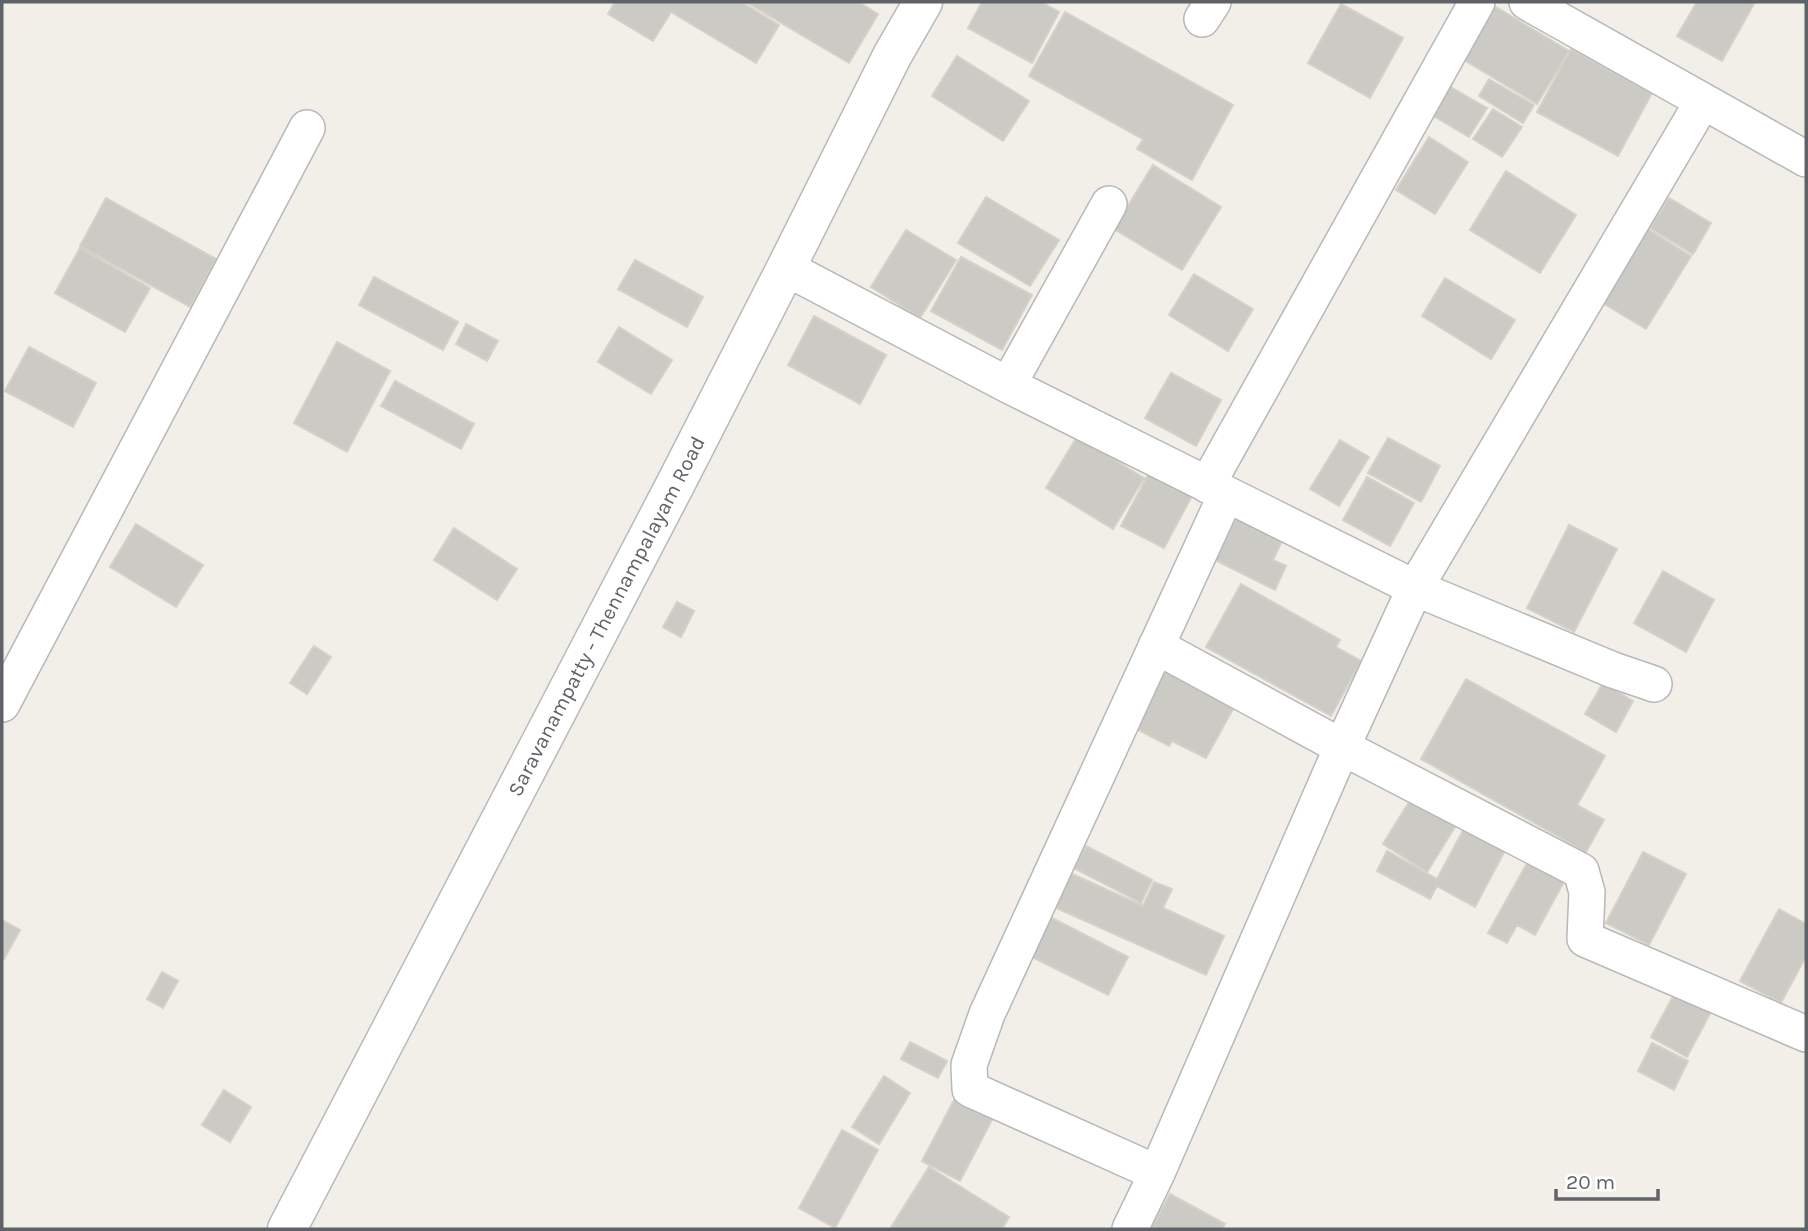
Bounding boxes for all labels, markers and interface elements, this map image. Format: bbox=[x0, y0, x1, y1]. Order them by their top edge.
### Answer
street label: Saravanampatty - Thennampalayam Road bbox=[503, 432, 710, 800]
scale bar bbox=[1556, 1158, 1658, 1202]
text: 20 m bbox=[1566, 1170, 1615, 1194]

